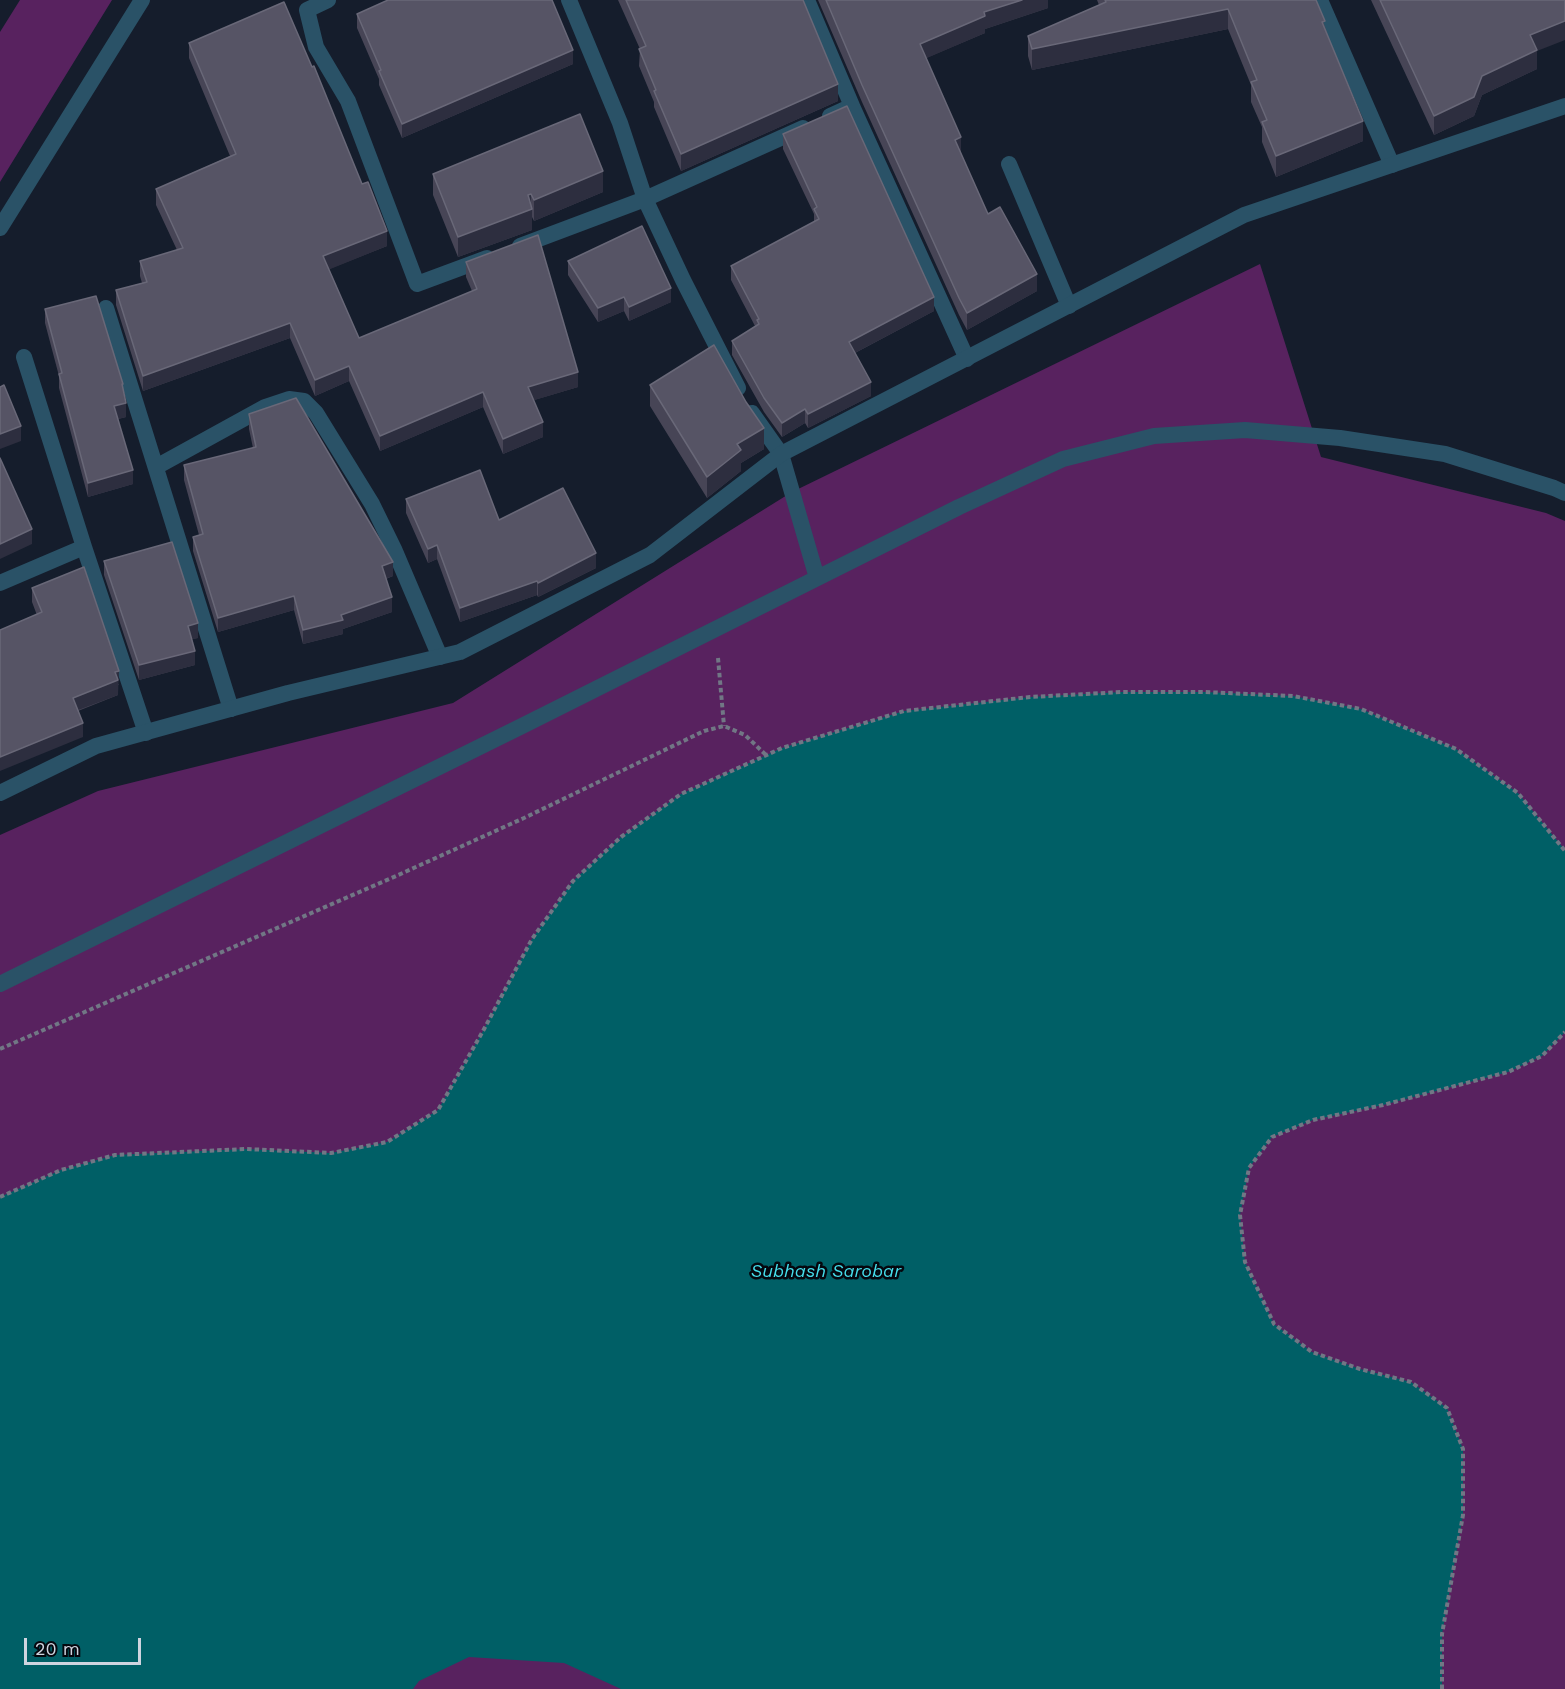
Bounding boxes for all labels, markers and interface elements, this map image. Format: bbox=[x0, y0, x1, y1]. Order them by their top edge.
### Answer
water label: Subhash Sarobar bbox=[751, 1261, 901, 1283]
scale bar bbox=[27, 1626, 144, 1664]
text: 20 m bbox=[35, 1638, 80, 1659]

